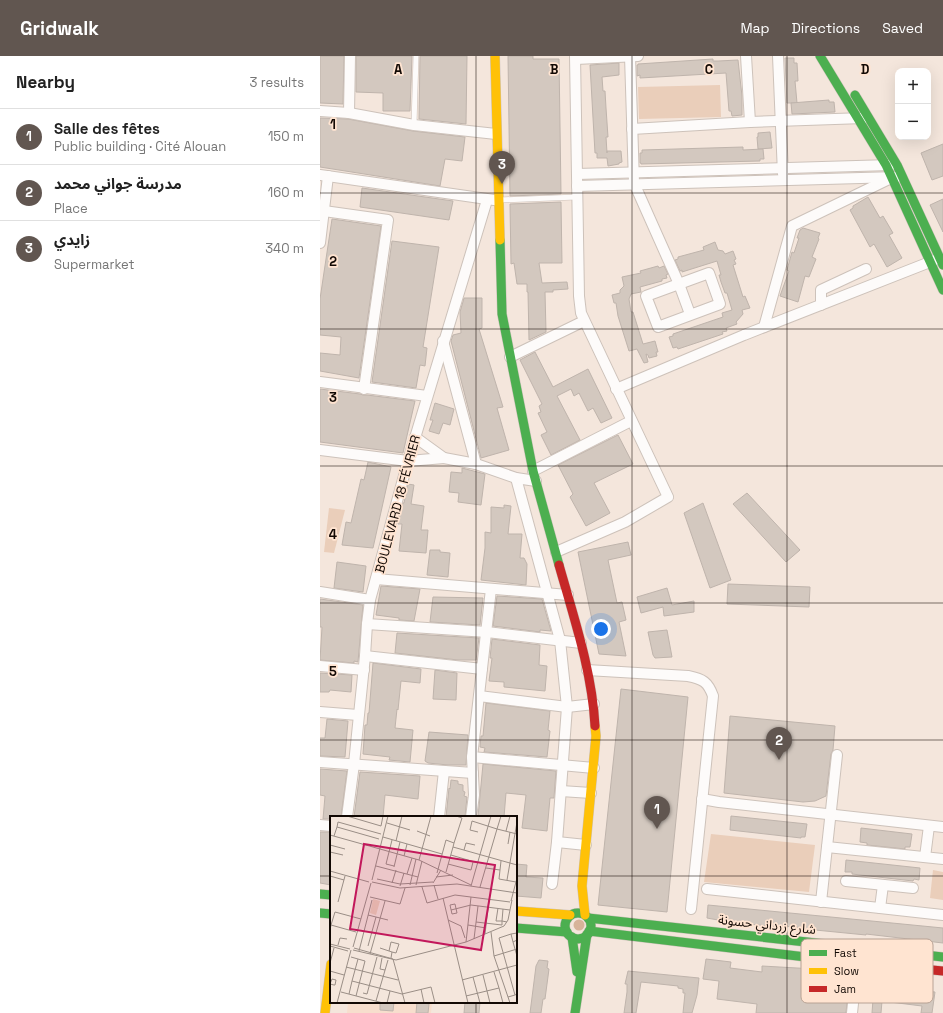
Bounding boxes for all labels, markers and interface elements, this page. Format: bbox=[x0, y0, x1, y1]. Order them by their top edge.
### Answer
text: Gridwalk bbox=[20, 16, 99, 41]
text: Map bbox=[740, 19, 770, 37]
text: Directions bbox=[792, 19, 860, 37]
text: Saved bbox=[882, 19, 923, 37]
text: A bbox=[394, 61, 403, 78]
text: B bbox=[550, 61, 559, 78]
text: C bbox=[705, 61, 713, 78]
text: D bbox=[861, 61, 870, 78]
map controls bbox=[895, 68, 931, 140]
button: + bbox=[895, 68, 931, 104]
text: Nearby bbox=[16, 71, 75, 93]
text: 3 results bbox=[250, 74, 304, 91]
button: − bbox=[895, 104, 931, 140]
text: 1 bbox=[330, 116, 336, 133]
text: Salle des fêtes bbox=[54, 119, 160, 138]
text: 1 bbox=[26, 128, 32, 145]
text: 150 m bbox=[268, 128, 304, 145]
text: Public building · Cité Alouan bbox=[54, 138, 226, 155]
pin: 3 bbox=[489, 151, 515, 184]
text: مدرسة جواني محمد bbox=[54, 174, 182, 193]
text: 2 bbox=[25, 184, 33, 201]
text: 160 m bbox=[268, 184, 304, 201]
text: Place bbox=[54, 200, 88, 217]
text: زايدي bbox=[54, 230, 90, 249]
text: 3 bbox=[25, 240, 33, 257]
text: 340 m bbox=[265, 240, 304, 257]
text: 2 bbox=[329, 253, 337, 270]
text: Supermarket bbox=[54, 256, 135, 273]
text: 3 bbox=[329, 389, 337, 406]
street label: BOULEVARD 18 FÉVRIER bbox=[371, 433, 424, 575]
text: 4 bbox=[329, 526, 337, 543]
your location bbox=[591, 619, 611, 639]
text: 5 bbox=[329, 663, 337, 680]
pin: 2 bbox=[766, 727, 792, 760]
pin: 1 bbox=[644, 796, 670, 829]
inset map bbox=[330, 816, 517, 1003]
street label: شارع زرداني حسونة bbox=[717, 911, 817, 940]
legend bbox=[801, 939, 933, 1003]
text: Fast bbox=[834, 946, 857, 960]
text: Slow bbox=[834, 964, 859, 978]
text: Jam bbox=[834, 982, 856, 996]

